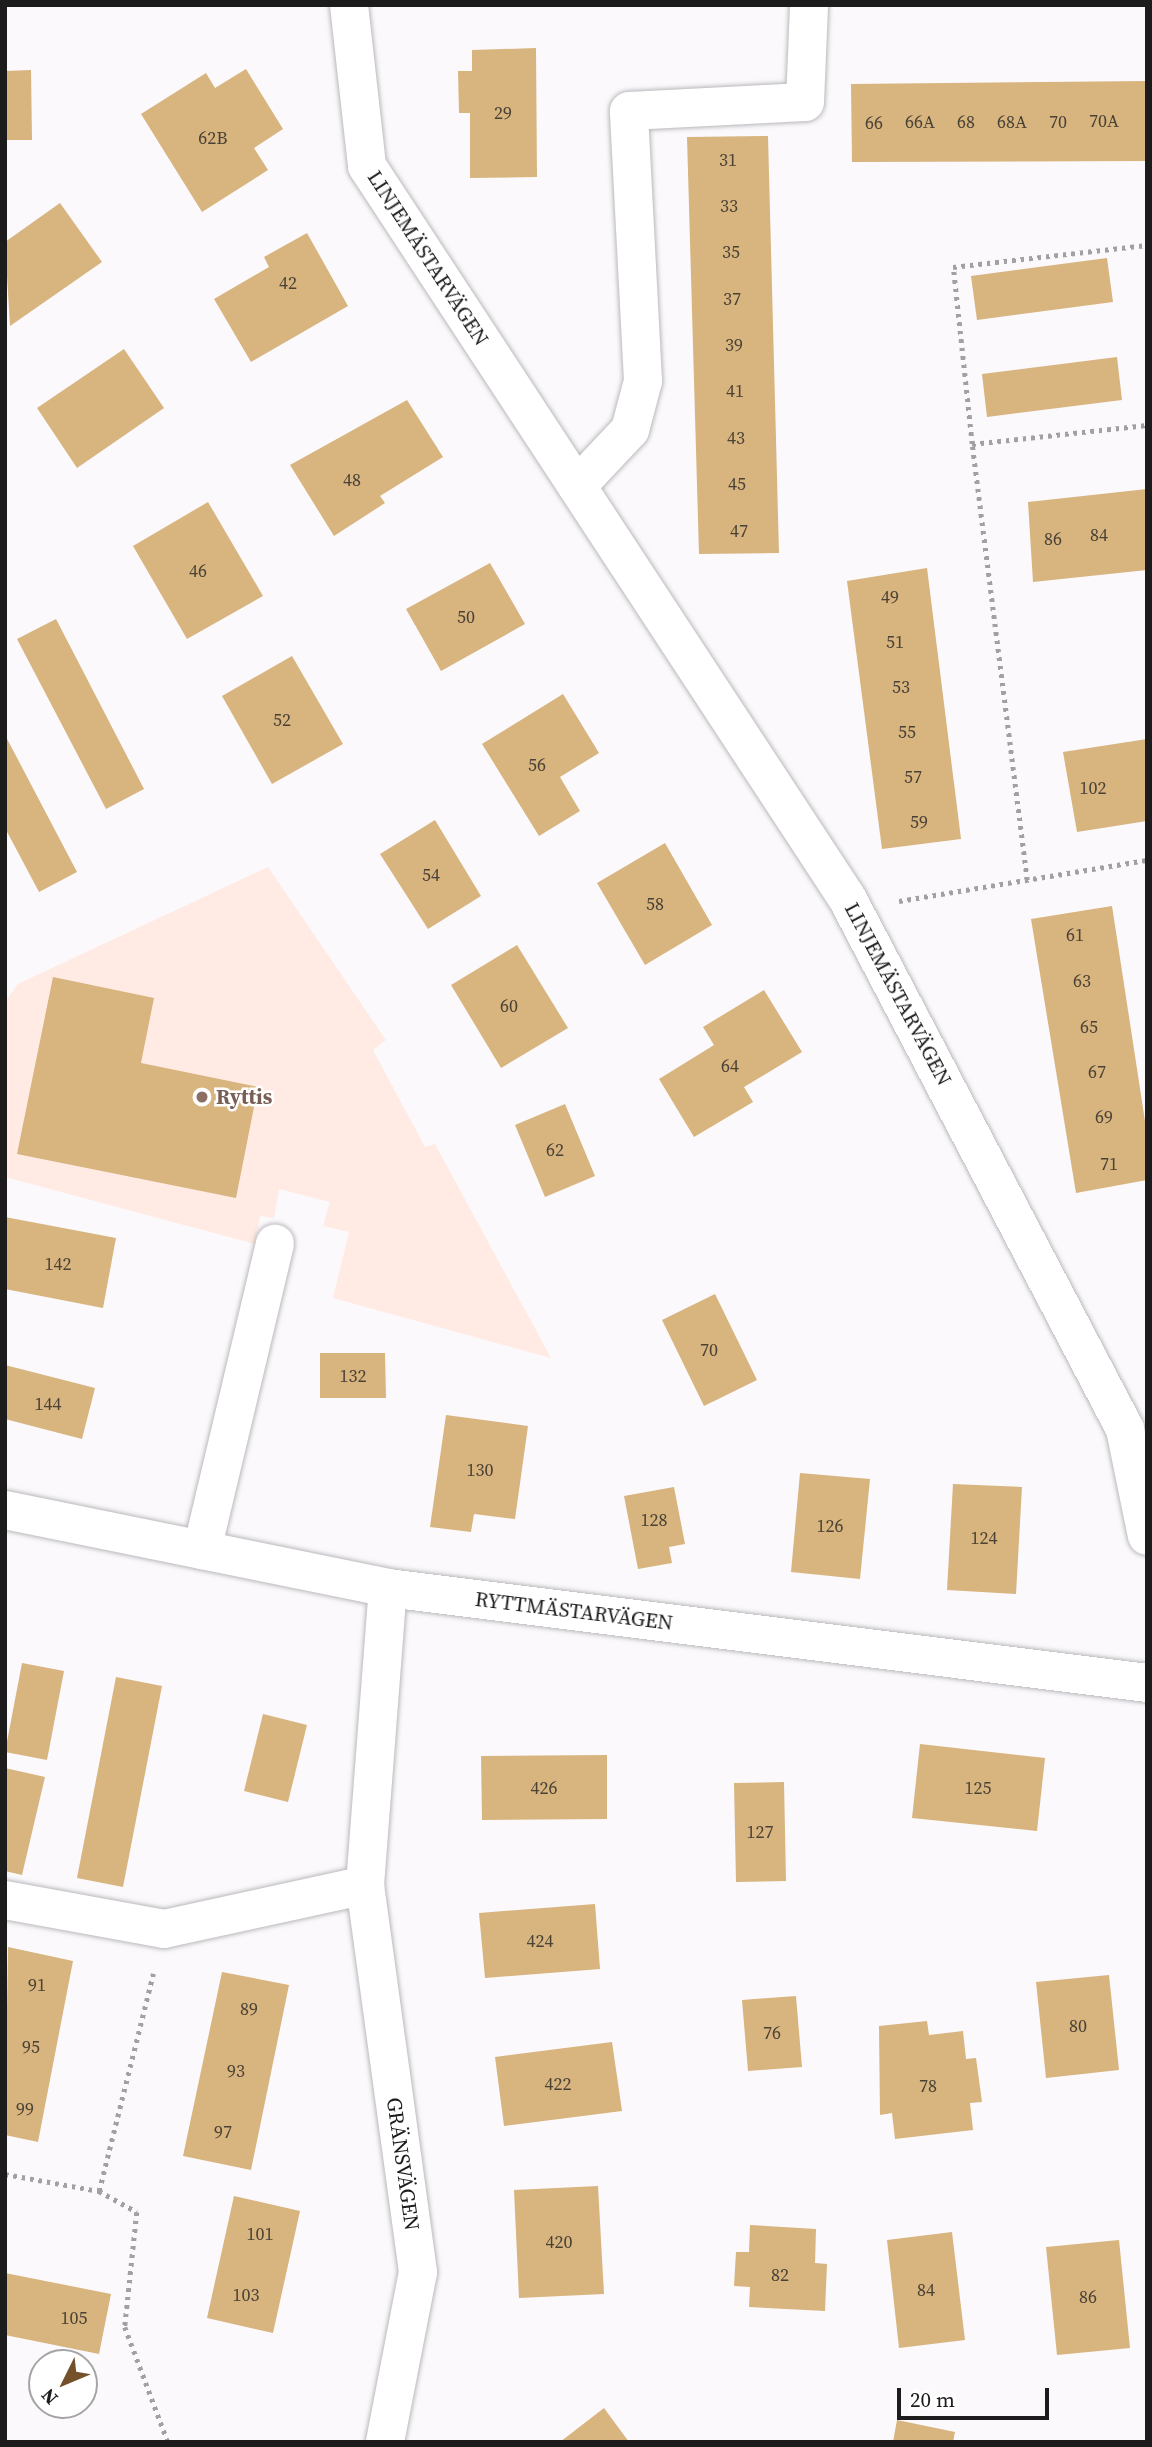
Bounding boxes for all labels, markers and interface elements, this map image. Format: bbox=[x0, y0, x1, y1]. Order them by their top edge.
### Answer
house number: 29 bbox=[494, 102, 512, 124]
house number: 70A bbox=[1089, 110, 1119, 132]
house number: 66A bbox=[905, 111, 935, 133]
house number: 68 bbox=[957, 111, 975, 133]
house number: 68A bbox=[997, 111, 1027, 133]
house number: 70 bbox=[1049, 111, 1067, 133]
house number: 66 bbox=[865, 112, 883, 134]
house number: 62B bbox=[198, 127, 228, 149]
house number: 31 bbox=[719, 149, 737, 171]
street label: LINJEMÄSTARVÄGEN bbox=[362, 166, 494, 350]
house number: 33 bbox=[720, 195, 738, 217]
house number: 35 bbox=[722, 241, 740, 263]
house number: 42 bbox=[279, 272, 297, 294]
house number: 37 bbox=[723, 288, 741, 310]
house number: 39 bbox=[725, 334, 743, 356]
house number: 41 bbox=[726, 380, 744, 402]
house number: 43 bbox=[727, 427, 745, 449]
house number: 48 bbox=[343, 469, 361, 491]
house number: 45 bbox=[728, 473, 746, 495]
house number: 47 bbox=[730, 520, 748, 542]
house number: 84 bbox=[1090, 524, 1108, 546]
house number: 86 bbox=[1044, 528, 1062, 550]
house number: 46 bbox=[189, 560, 207, 582]
house number: 49 bbox=[881, 586, 899, 608]
house number: 50 bbox=[457, 606, 475, 628]
house number: 51 bbox=[886, 631, 904, 653]
house number: 53 bbox=[892, 676, 910, 698]
house number: 52 bbox=[273, 709, 291, 731]
house number: 55 bbox=[898, 721, 916, 743]
house number: 56 bbox=[528, 754, 546, 776]
house number: 57 bbox=[904, 766, 922, 788]
house number: 102 bbox=[1080, 777, 1106, 799]
house number: 59 bbox=[910, 811, 928, 833]
house number: 54 bbox=[422, 864, 440, 886]
house number: 58 bbox=[646, 893, 664, 915]
street label: LINJEMÄSTARVÄGEN bbox=[839, 898, 957, 1090]
house number: 61 bbox=[1066, 924, 1084, 946]
house number: 63 bbox=[1073, 970, 1091, 992]
house number: 60 bbox=[500, 995, 518, 1017]
house number: 65 bbox=[1080, 1016, 1098, 1038]
house number: 64 bbox=[721, 1055, 739, 1077]
house number: 67 bbox=[1088, 1061, 1106, 1083]
place label: Ryttis bbox=[216, 1084, 272, 1110]
marker: Ryttis bbox=[194, 1089, 210, 1105]
house number: 69 bbox=[1095, 1106, 1113, 1128]
house number: 62 bbox=[546, 1139, 564, 1161]
house number: 71 bbox=[1100, 1153, 1118, 1175]
house number: 142 bbox=[45, 1253, 71, 1275]
house number: 70 bbox=[700, 1339, 718, 1361]
house number: 132 bbox=[340, 1365, 366, 1387]
house number: 144 bbox=[35, 1393, 61, 1415]
house number: 130 bbox=[467, 1459, 493, 1481]
house number: 128 bbox=[641, 1509, 667, 1531]
house number: 126 bbox=[817, 1515, 843, 1537]
house number: 124 bbox=[971, 1527, 997, 1549]
street label: RYTTMÄSTARVÄGEN bbox=[474, 1586, 674, 1636]
house number: 426 bbox=[531, 1777, 557, 1799]
house number: 125 bbox=[965, 1777, 991, 1799]
house number: 127 bbox=[747, 1821, 773, 1843]
house number: 424 bbox=[527, 1930, 553, 1952]
house number: 91 bbox=[28, 1974, 46, 1996]
house number: 89 bbox=[240, 1998, 258, 2020]
house number: 80 bbox=[1069, 2015, 1087, 2037]
house number: 76 bbox=[763, 2022, 781, 2044]
house number: 95 bbox=[22, 2036, 40, 2058]
house number: 93 bbox=[227, 2060, 245, 2082]
house number: 422 bbox=[545, 2073, 571, 2095]
house number: 78 bbox=[919, 2075, 937, 2097]
street label: GRÄNSVÄGEN bbox=[381, 2096, 425, 2232]
house number: 99 bbox=[16, 2098, 34, 2120]
house number: 97 bbox=[214, 2121, 232, 2143]
house number: 101 bbox=[247, 2223, 273, 2245]
house number: 420 bbox=[546, 2231, 572, 2253]
house number: 82 bbox=[771, 2264, 789, 2286]
house number: 84 bbox=[917, 2279, 935, 2301]
house number: 103 bbox=[233, 2284, 259, 2306]
house number: 86 bbox=[1079, 2286, 1097, 2308]
house number: 105 bbox=[61, 2307, 87, 2329]
north arrow bbox=[28, 2349, 98, 2419]
scale bar bbox=[900, 2374, 1052, 2418]
text: N bbox=[35, 2383, 63, 2411]
text: 20 m bbox=[910, 2385, 955, 2414]

